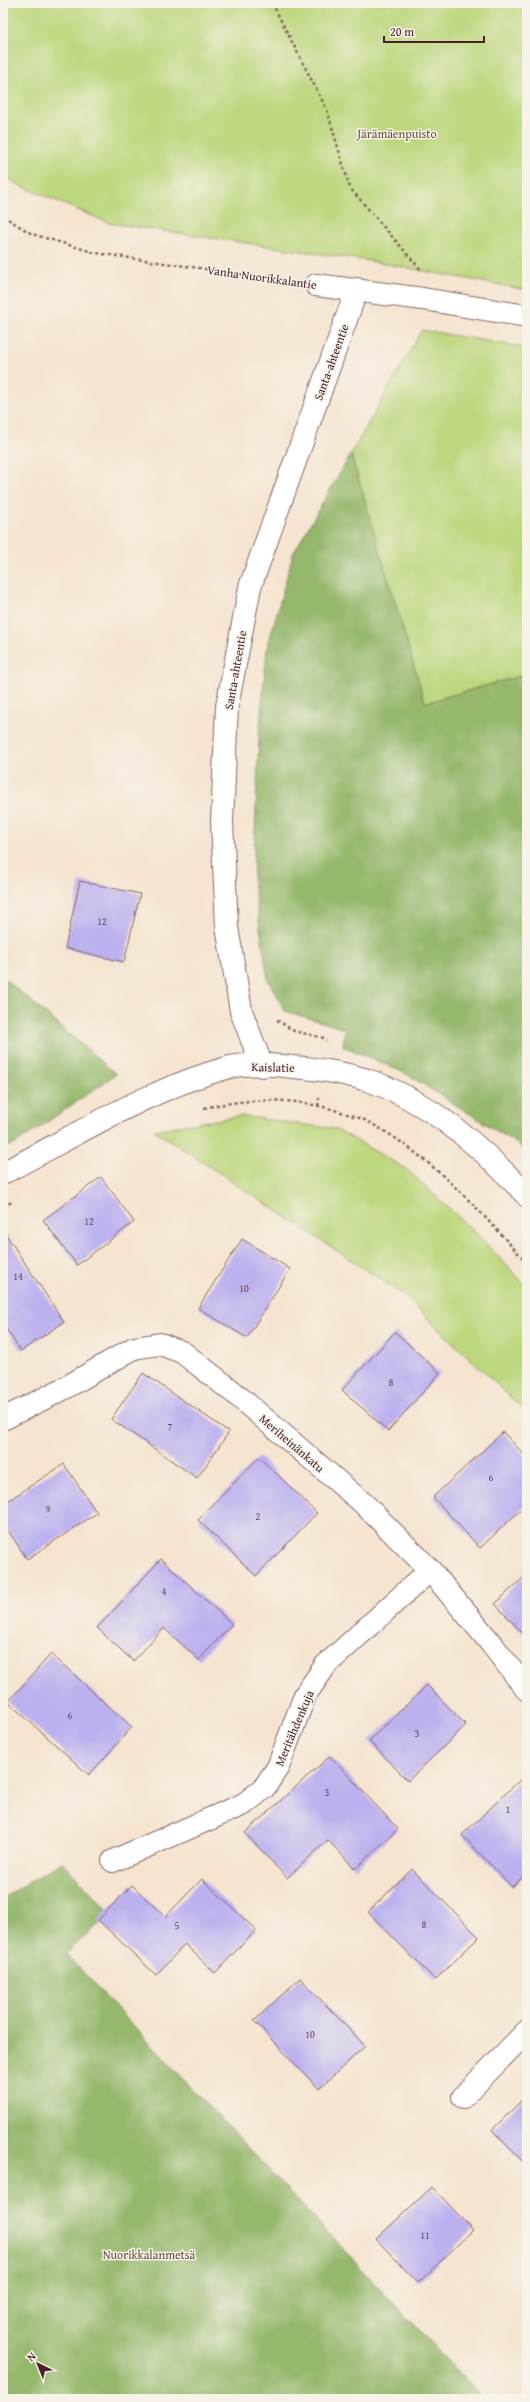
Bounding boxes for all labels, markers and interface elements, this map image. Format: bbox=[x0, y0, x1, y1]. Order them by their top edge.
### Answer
scale bar bbox=[384, 18, 484, 44]
text: 20 m bbox=[390, 23, 414, 40]
park label: Järämäenpuisto bbox=[355, 125, 437, 142]
street label: Vanha Nuorikkalantie bbox=[206, 261, 318, 293]
street label: Santa-ahteentie bbox=[309, 321, 353, 403]
street label: Santa-ahteentie bbox=[220, 629, 250, 711]
house number: 12 bbox=[97, 914, 107, 929]
street label: Kaislatie bbox=[251, 1058, 295, 1076]
house number: 12 bbox=[84, 1214, 94, 1229]
house number: 14 bbox=[13, 1269, 23, 1284]
house number: 10 bbox=[239, 1281, 249, 1296]
house number: 8 bbox=[389, 1375, 394, 1390]
street label: Meriheinänkatu bbox=[256, 1410, 329, 1476]
house number: 7 bbox=[168, 1419, 173, 1434]
house number: 6 bbox=[489, 1470, 494, 1485]
house number: 9 bbox=[46, 1502, 51, 1517]
house number: 2 bbox=[256, 1509, 261, 1524]
house number: 4 bbox=[162, 1584, 167, 1599]
street label: Meritähdenkuja bbox=[270, 1687, 318, 1768]
house number: 6 bbox=[68, 1708, 73, 1723]
house number: 3 bbox=[415, 1726, 420, 1741]
house number: 3 bbox=[325, 1785, 330, 1800]
house number: 1 bbox=[506, 1802, 511, 1817]
house number: 8 bbox=[422, 1917, 427, 1932]
house number: 5 bbox=[175, 1918, 180, 1933]
house number: 10 bbox=[305, 2027, 315, 2042]
house number: 11 bbox=[420, 2228, 430, 2243]
park label: Nuorikkalanmetsä bbox=[103, 2246, 196, 2263]
north arrow bbox=[18, 2344, 58, 2384]
text: N bbox=[23, 2348, 40, 2365]

